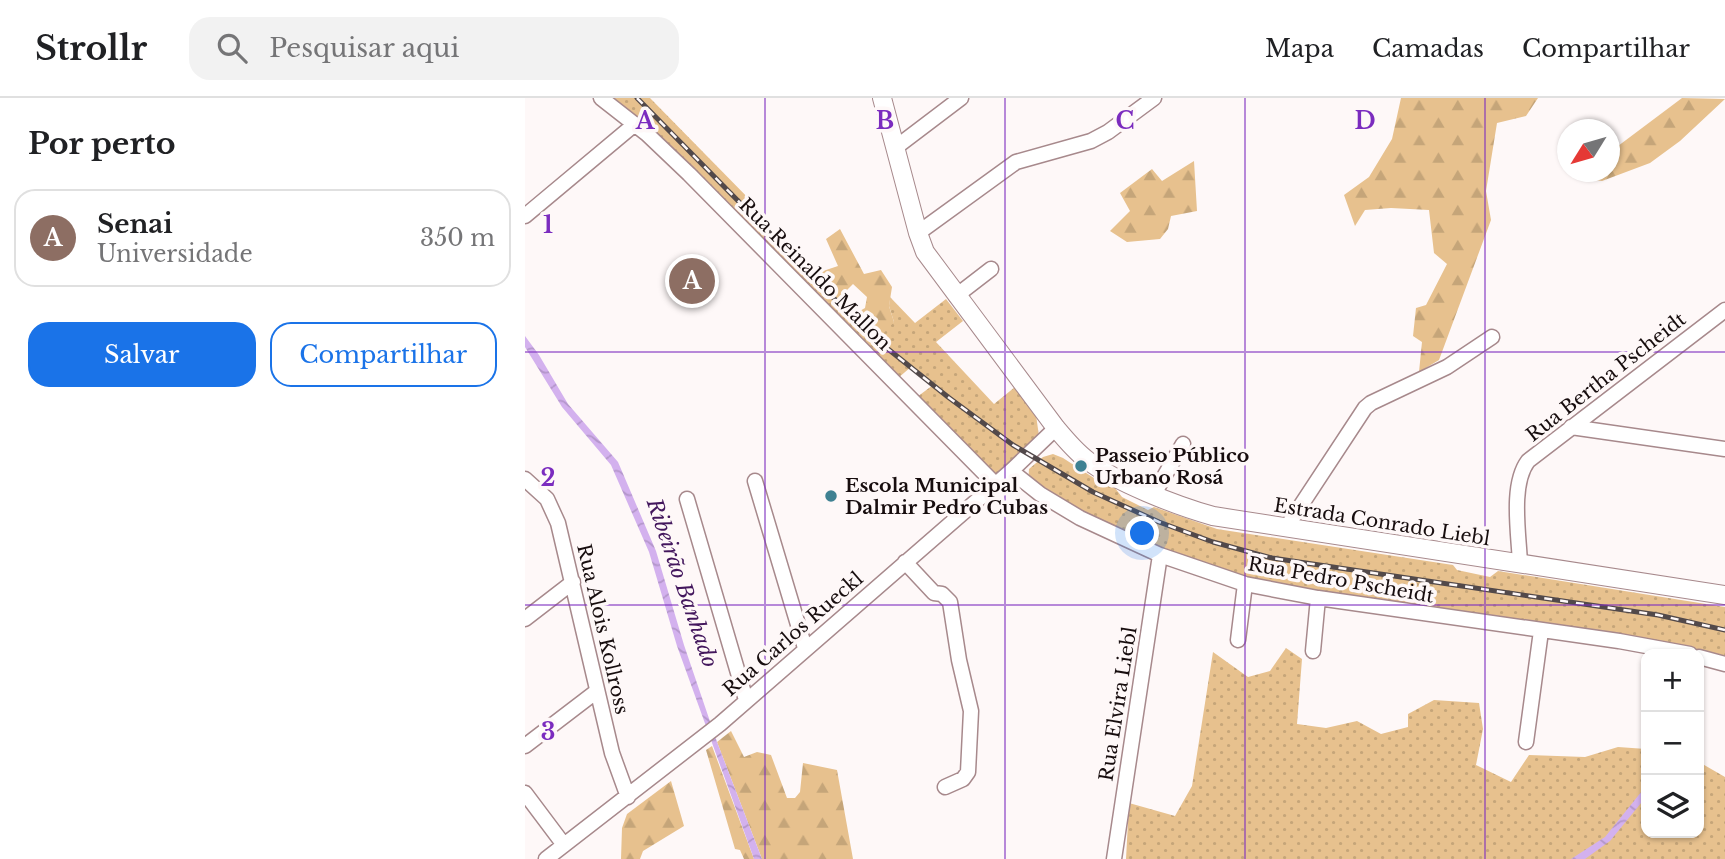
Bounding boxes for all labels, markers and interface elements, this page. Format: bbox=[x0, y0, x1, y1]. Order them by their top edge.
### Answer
search box bbox=[189, 17, 679, 80]
text: Strollr bbox=[35, 28, 147, 69]
icon: search bbox=[213, 29, 251, 67]
text: Pesquisar aqui bbox=[269, 32, 459, 64]
text: Mapa bbox=[1265, 34, 1334, 63]
text: Camadas bbox=[1372, 34, 1484, 63]
text: Compartilhar bbox=[1522, 34, 1690, 63]
text: A bbox=[635, 107, 656, 135]
text: B bbox=[876, 107, 894, 135]
text: C bbox=[1116, 107, 1134, 135]
text: D bbox=[1354, 107, 1376, 135]
north arrow bbox=[1557, 119, 1620, 182]
text: Por perto bbox=[28, 125, 176, 162]
street label: Rua Reinaldo Mallon bbox=[734, 193, 896, 355]
text: Senai bbox=[97, 208, 173, 240]
text: 1 bbox=[543, 211, 553, 239]
text: A bbox=[44, 224, 62, 252]
text: 350 m bbox=[420, 224, 495, 252]
text: Universidade bbox=[97, 240, 253, 268]
pin: A bbox=[669, 255, 715, 307]
street label: Rua Bertha Pscheidt bbox=[1522, 307, 1691, 446]
button: Salvar bbox=[28, 322, 256, 387]
button: Compartilhar bbox=[270, 322, 497, 387]
place label: Passeio Público Urbano Rosá bbox=[1095, 444, 1249, 489]
marker: Passeio Público Urbano Rosá bbox=[1073, 458, 1089, 474]
text: 2 bbox=[541, 464, 555, 492]
place label: Escola Municipal Dalmir Pedro Cubas bbox=[845, 474, 1048, 519]
marker: Escola Municipal Dalmir Pedro Cubas bbox=[823, 488, 839, 504]
water label: Ribeirão Banhado bbox=[641, 494, 723, 671]
street label: Estrada Conrado Liebl bbox=[1272, 494, 1492, 550]
your location bbox=[1125, 516, 1159, 550]
street label: Rua Alois Kollross bbox=[572, 542, 634, 716]
street label: Rua Pedro Pscheidt bbox=[1246, 552, 1437, 608]
street label: Rua Carlos Rueckl bbox=[718, 567, 868, 701]
street label: Rua Elvira Liebl bbox=[1094, 625, 1142, 783]
map controls bbox=[1641, 649, 1704, 838]
button: + bbox=[1641, 649, 1704, 712]
button: − bbox=[1641, 712, 1704, 775]
text: 3 bbox=[541, 718, 555, 746]
button: layers bbox=[1641, 775, 1704, 838]

